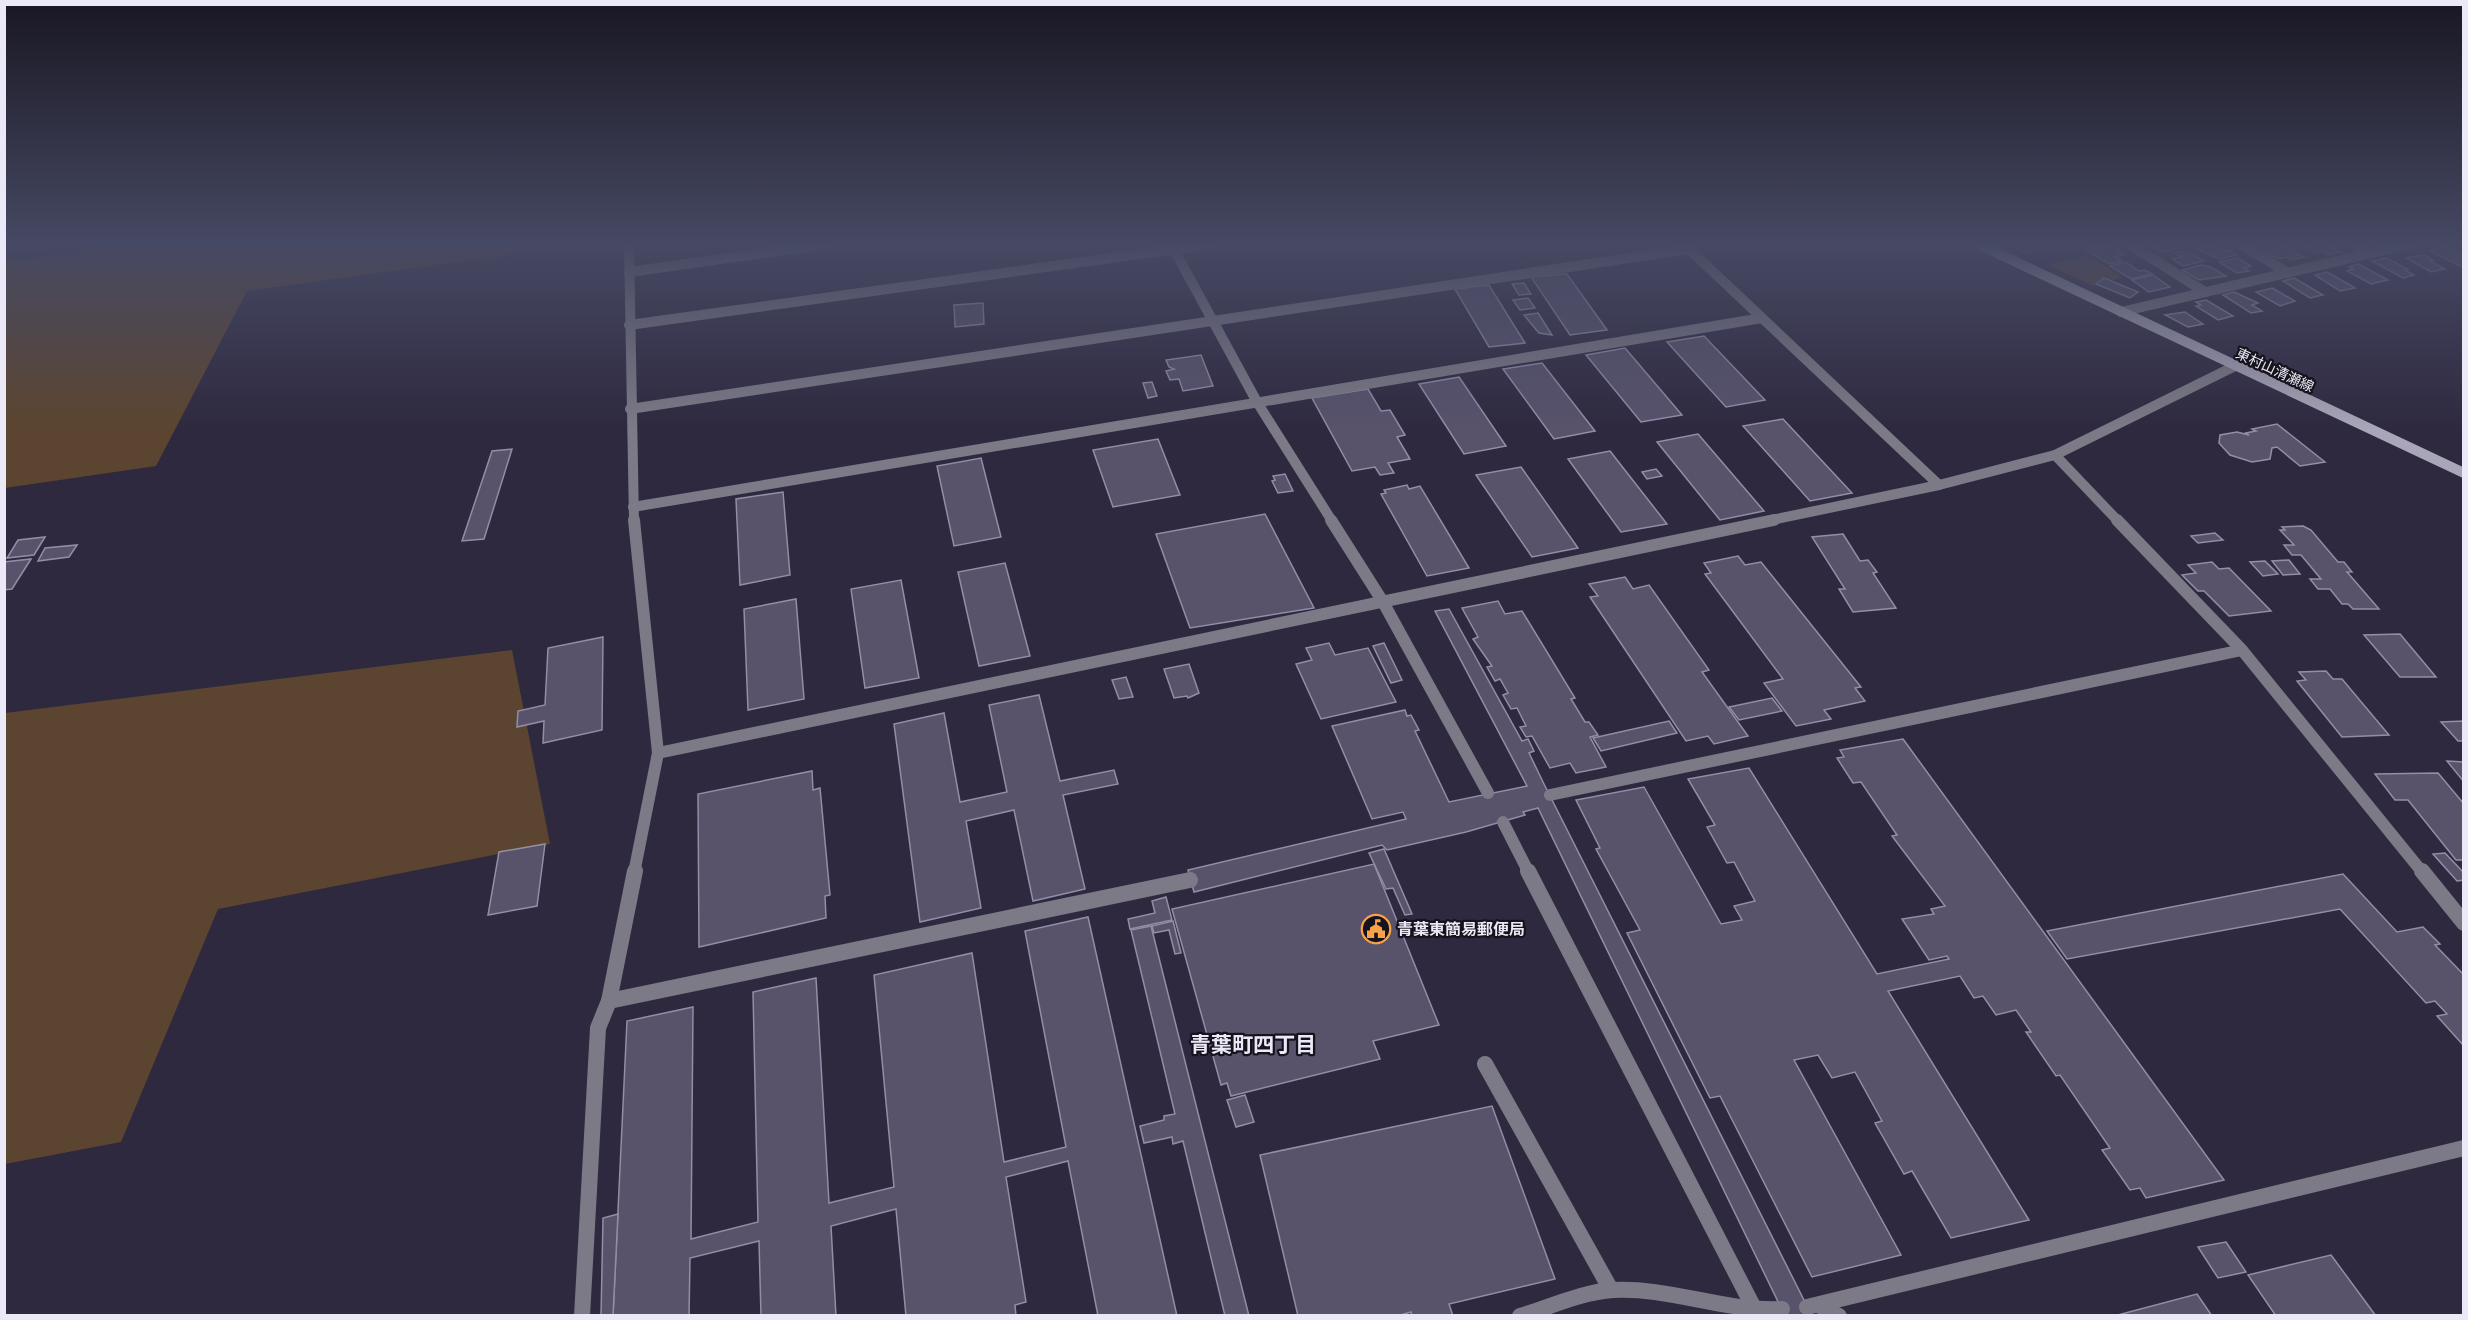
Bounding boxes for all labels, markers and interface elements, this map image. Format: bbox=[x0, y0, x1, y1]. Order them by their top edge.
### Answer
street label: 東村山清瀬線 bbox=[2234, 345, 2316, 395]
public building icon: 青葉東簡易郵便局 bbox=[1360, 913, 1392, 945]
place label: 青葉東簡易郵便局 bbox=[1397, 920, 1525, 939]
district label: 青葉町四丁目 bbox=[1190, 1033, 1316, 1057]

